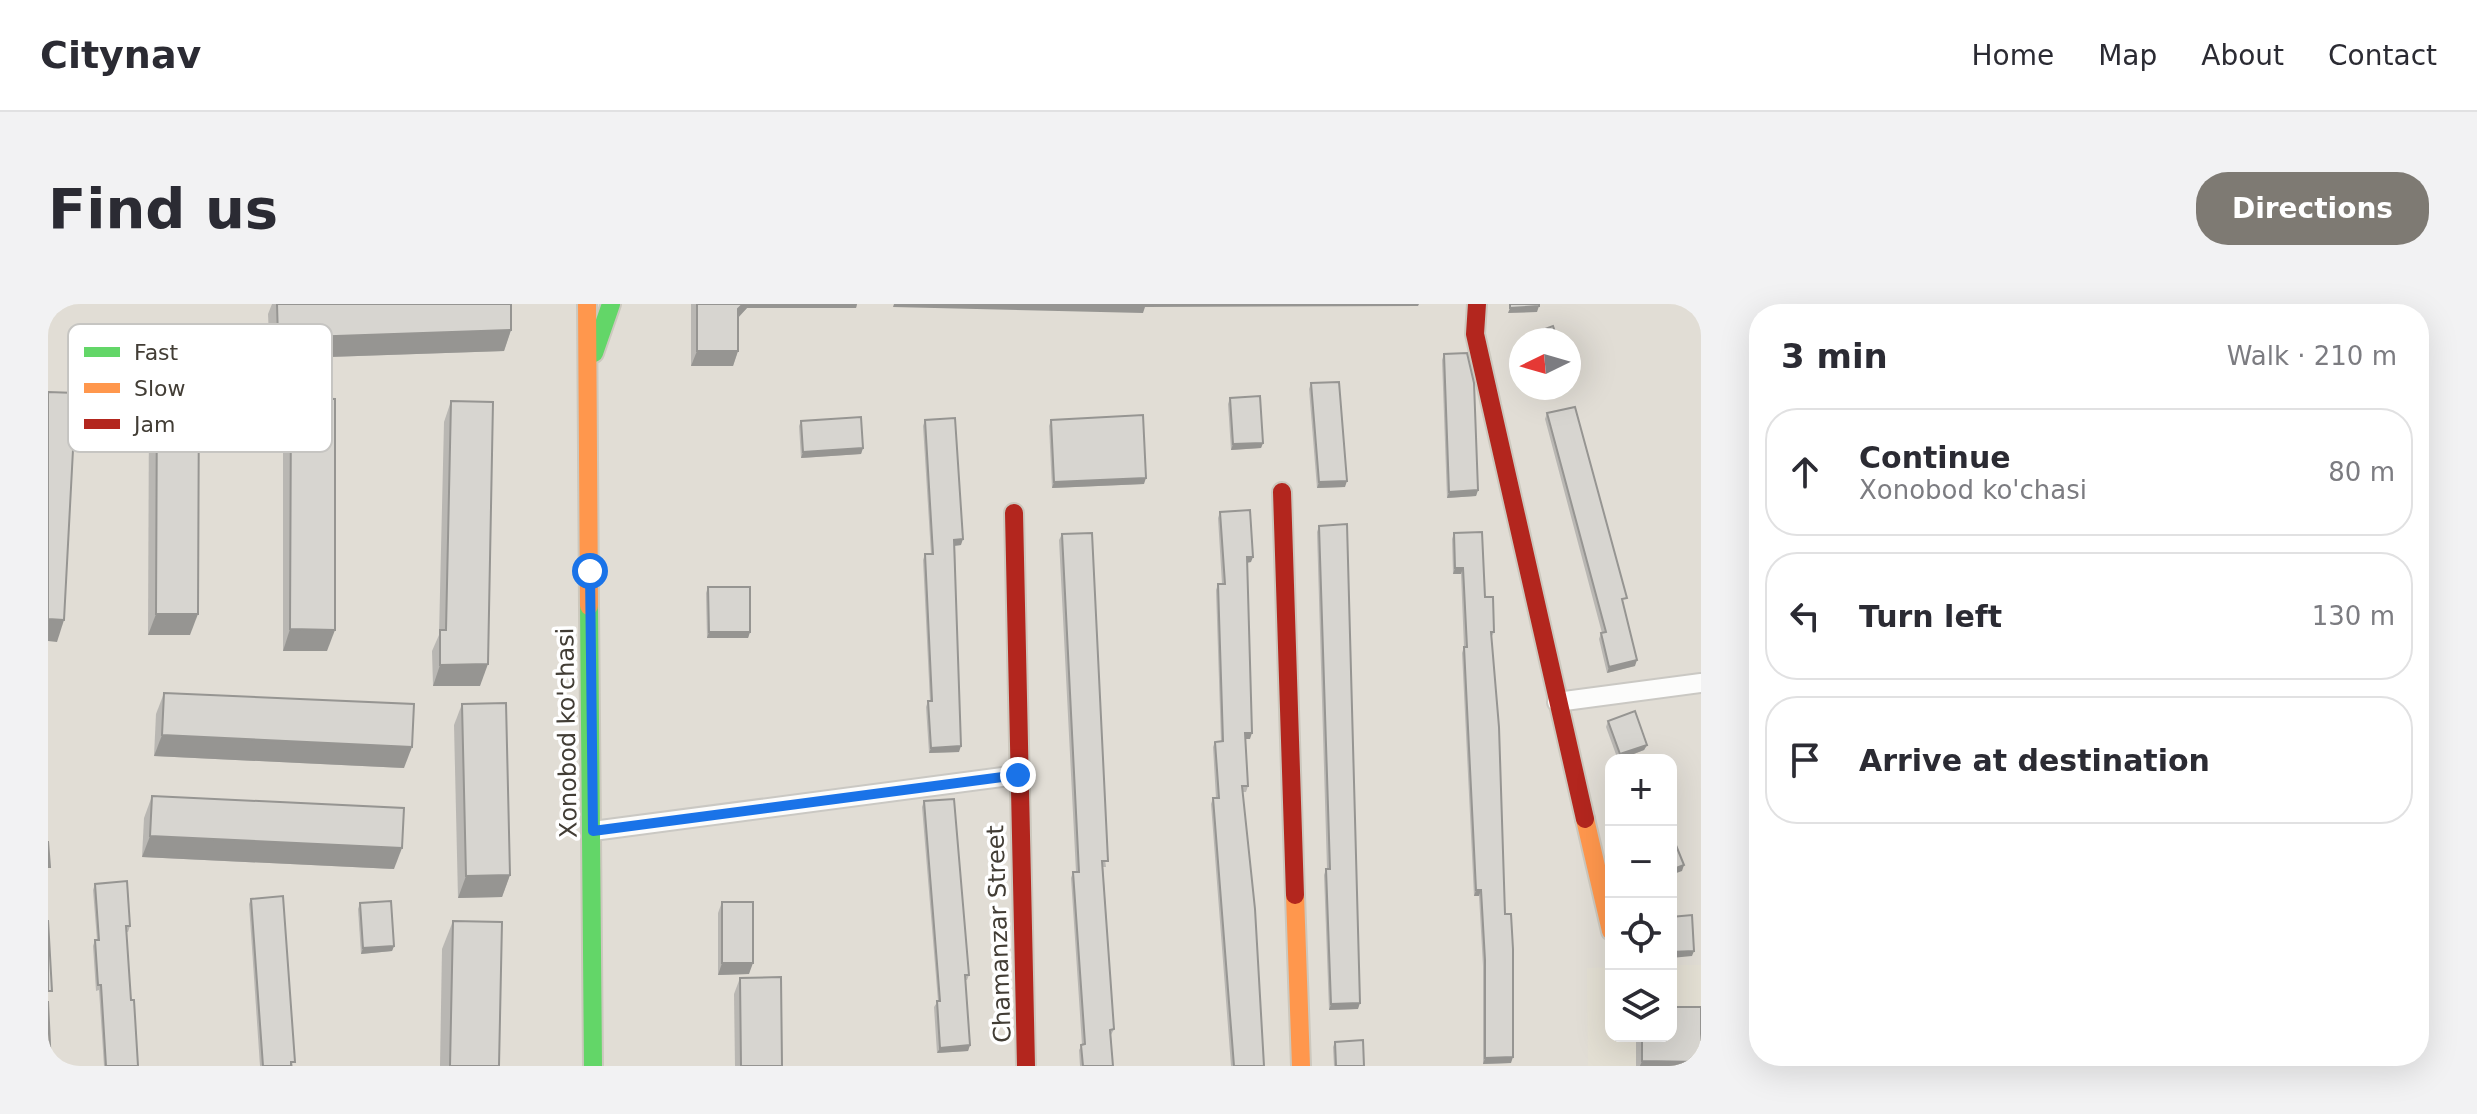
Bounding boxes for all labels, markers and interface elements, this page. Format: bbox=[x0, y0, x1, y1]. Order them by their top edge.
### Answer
text: Citynav bbox=[40, 33, 201, 77]
text: Home bbox=[1971, 39, 2054, 72]
text: Map bbox=[2098, 39, 2157, 72]
text: About bbox=[2201, 39, 2284, 72]
text: Contact bbox=[2328, 39, 2437, 72]
button: Directions bbox=[2196, 172, 2429, 245]
text: Find us bbox=[48, 176, 278, 241]
legend bbox=[68, 324, 332, 452]
north arrow bbox=[1509, 328, 1581, 400]
text: 3 min bbox=[1781, 336, 1888, 376]
text: Fast bbox=[134, 340, 179, 365]
text: Walk · 210 m bbox=[2227, 341, 2397, 371]
text: Slow bbox=[134, 376, 186, 401]
text: Jam bbox=[132, 412, 175, 437]
text: Continue bbox=[1859, 440, 2011, 475]
icon: ahead bbox=[1783, 450, 1827, 494]
text: 80 m bbox=[2328, 457, 2395, 487]
text: Xonobod ko'chasi bbox=[1859, 475, 2087, 505]
route start bbox=[572, 553, 608, 589]
icon: left bbox=[1783, 594, 1827, 638]
text: Turn left bbox=[1859, 599, 2002, 634]
text: 130 m bbox=[2312, 601, 2395, 631]
street label: Xonobod ko'chasi bbox=[551, 628, 583, 838]
icon: arrive bbox=[1783, 738, 1827, 782]
text: Arrive at destination bbox=[1859, 743, 2210, 778]
map controls bbox=[1605, 754, 1677, 1042]
button: + bbox=[1605, 754, 1677, 826]
route end bbox=[1000, 757, 1036, 793]
street label: Chamanzar Street bbox=[981, 825, 1017, 1043]
button: − bbox=[1605, 826, 1677, 898]
button: locate bbox=[1605, 898, 1677, 970]
button: layers bbox=[1605, 970, 1677, 1042]

